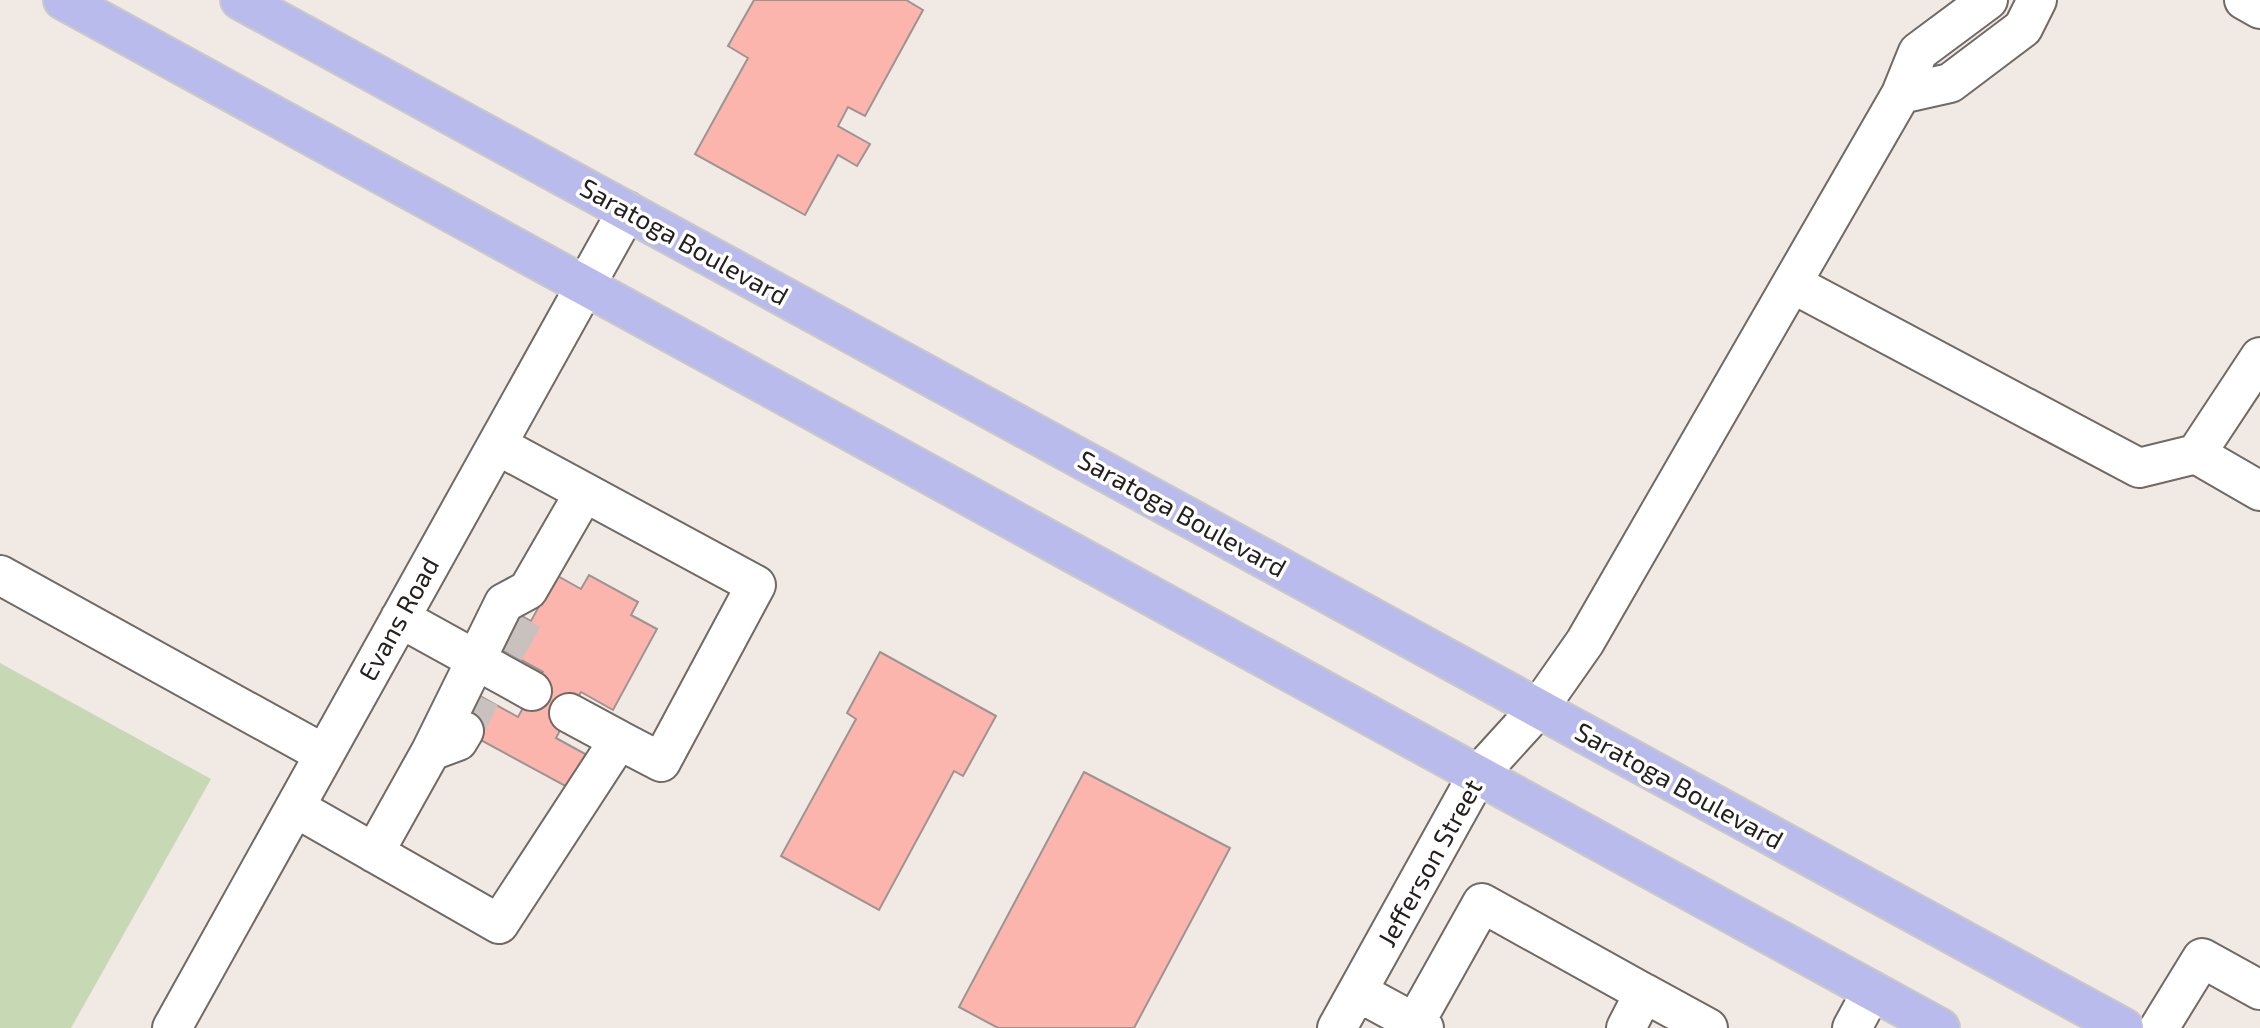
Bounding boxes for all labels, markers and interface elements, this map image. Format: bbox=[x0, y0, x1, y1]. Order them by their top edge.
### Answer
street label: Saratoga Boulevard bbox=[575, 171, 794, 311]
street label: Saratoga Boulevard bbox=[1073, 443, 1292, 583]
street label: Evans Road bbox=[351, 551, 444, 685]
street label: Saratoga Boulevard bbox=[1570, 715, 1789, 855]
street label: Jefferson Street bbox=[1370, 773, 1488, 951]

